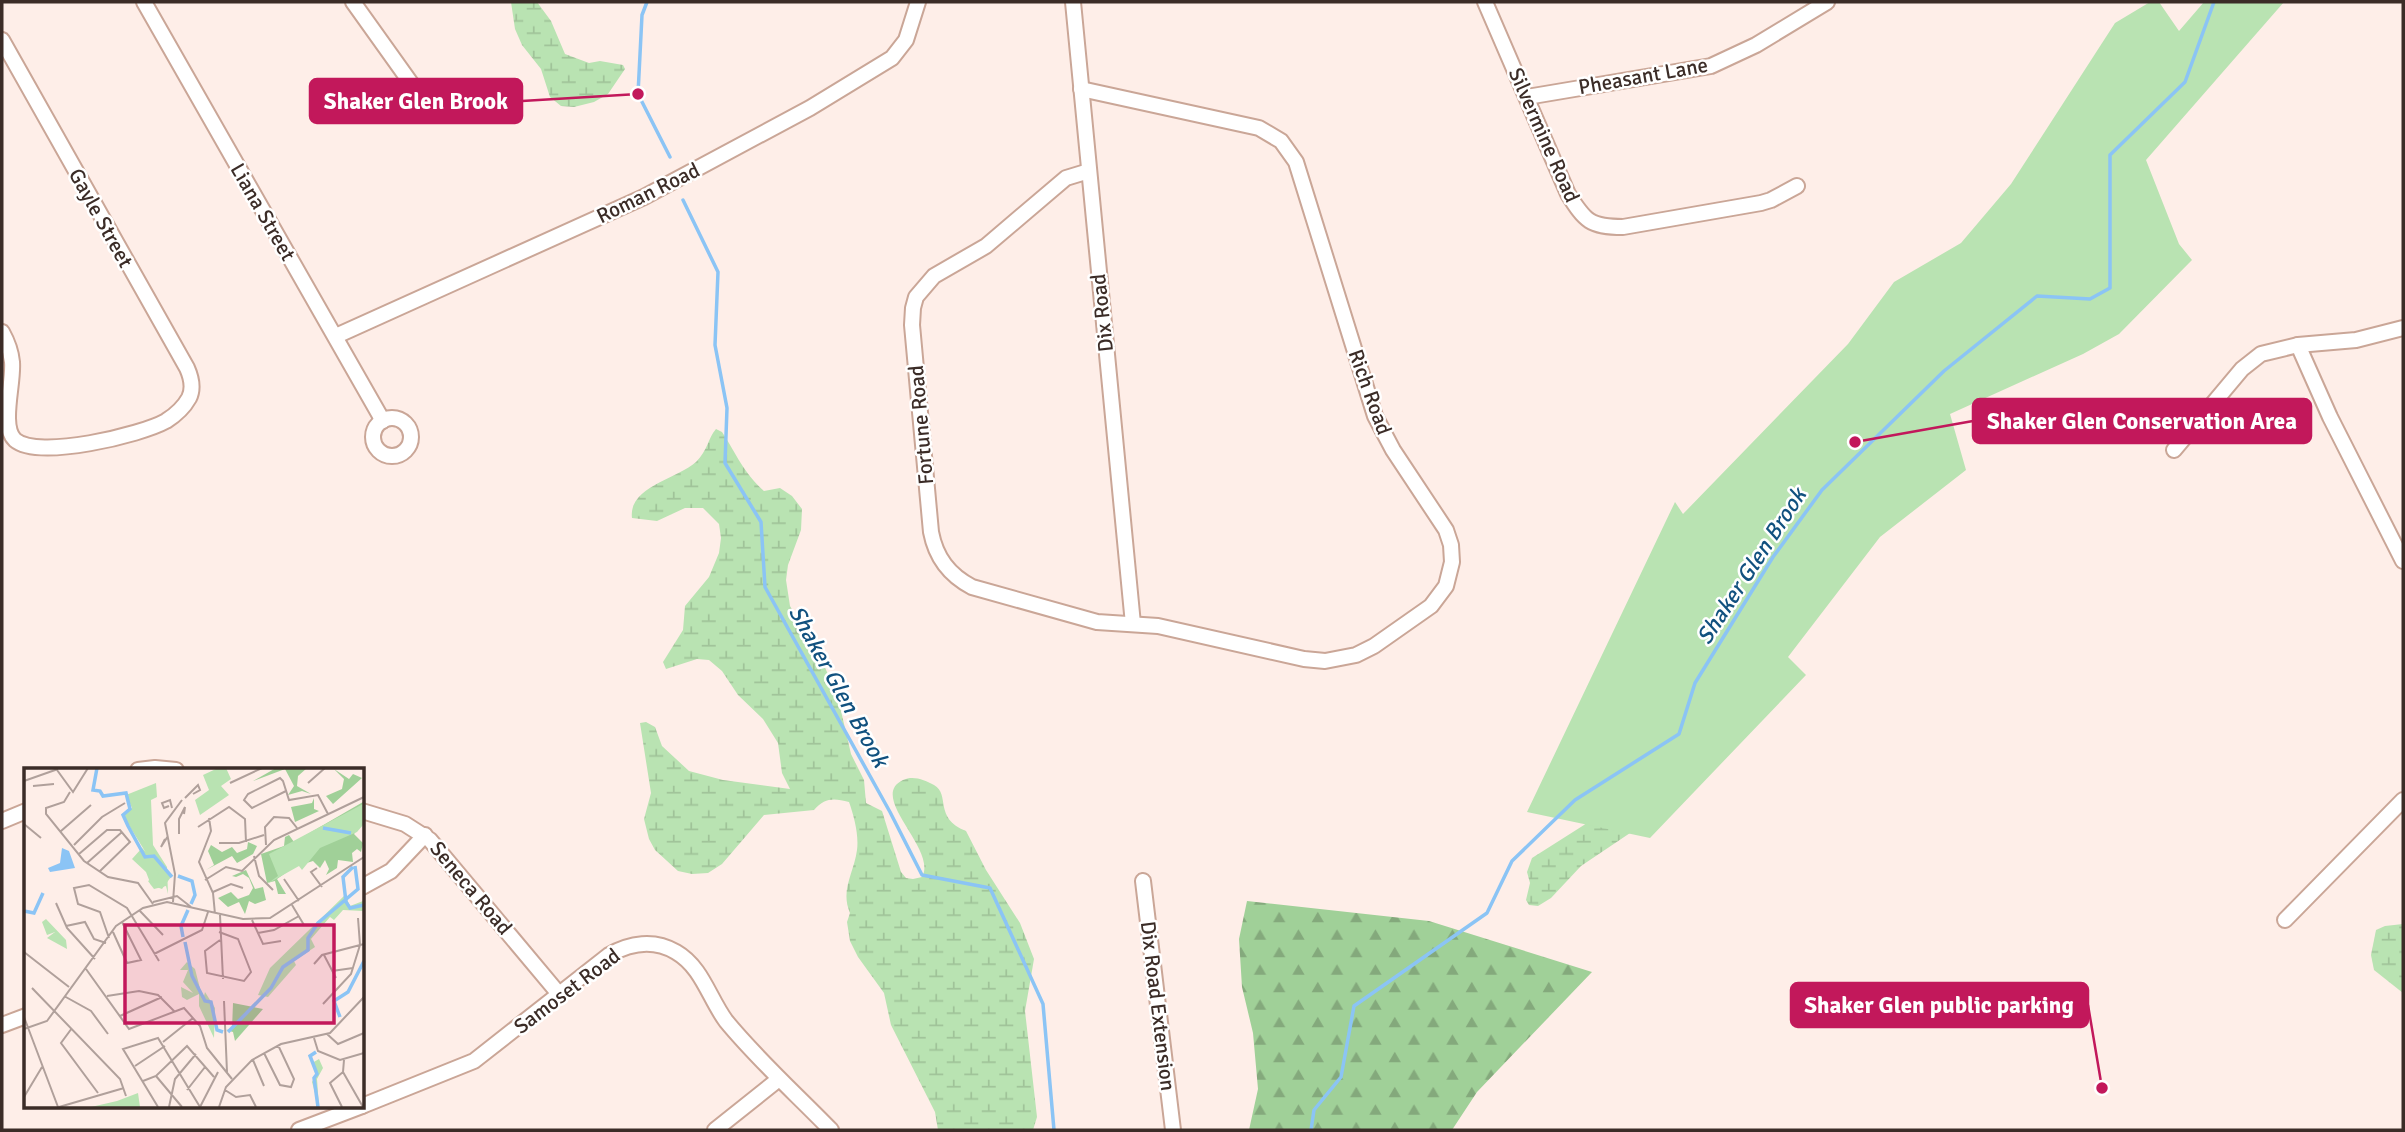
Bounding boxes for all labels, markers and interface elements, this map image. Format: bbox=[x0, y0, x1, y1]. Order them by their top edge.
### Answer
street label: Pheasant Lane bbox=[1576, 52, 1710, 100]
street label: Silvermine Road bbox=[1503, 64, 1585, 206]
callout: Shaker Glen Brook bbox=[310, 79, 522, 123]
text: Shaker Glen Brook bbox=[324, 87, 508, 116]
street label: Roman Road bbox=[592, 157, 704, 229]
street label: Liana Street bbox=[225, 159, 301, 265]
street label: Gayle Street bbox=[63, 164, 139, 272]
street label: Dix Road bbox=[1085, 273, 1119, 353]
street label: Rich Road bbox=[1343, 346, 1397, 438]
street label: Fortune Road bbox=[903, 364, 939, 486]
callout: Shaker Glen Conservation Area bbox=[1973, 399, 2311, 443]
text: Shaker Glen Conservation Area bbox=[1987, 407, 2297, 436]
water label: Shaker Glen Brook bbox=[1690, 481, 1814, 650]
water label: Shaker Glen Brook bbox=[782, 600, 896, 774]
inset map bbox=[24, 768, 364, 1108]
street label: Seneca Road bbox=[424, 836, 518, 940]
street label: Dix Road Extension bbox=[1135, 920, 1181, 1092]
street label: Samoset Road bbox=[509, 943, 625, 1039]
callout: Shaker Glen public parking bbox=[1791, 983, 2088, 1027]
text: Shaker Glen public parking bbox=[1804, 991, 2074, 1020]

